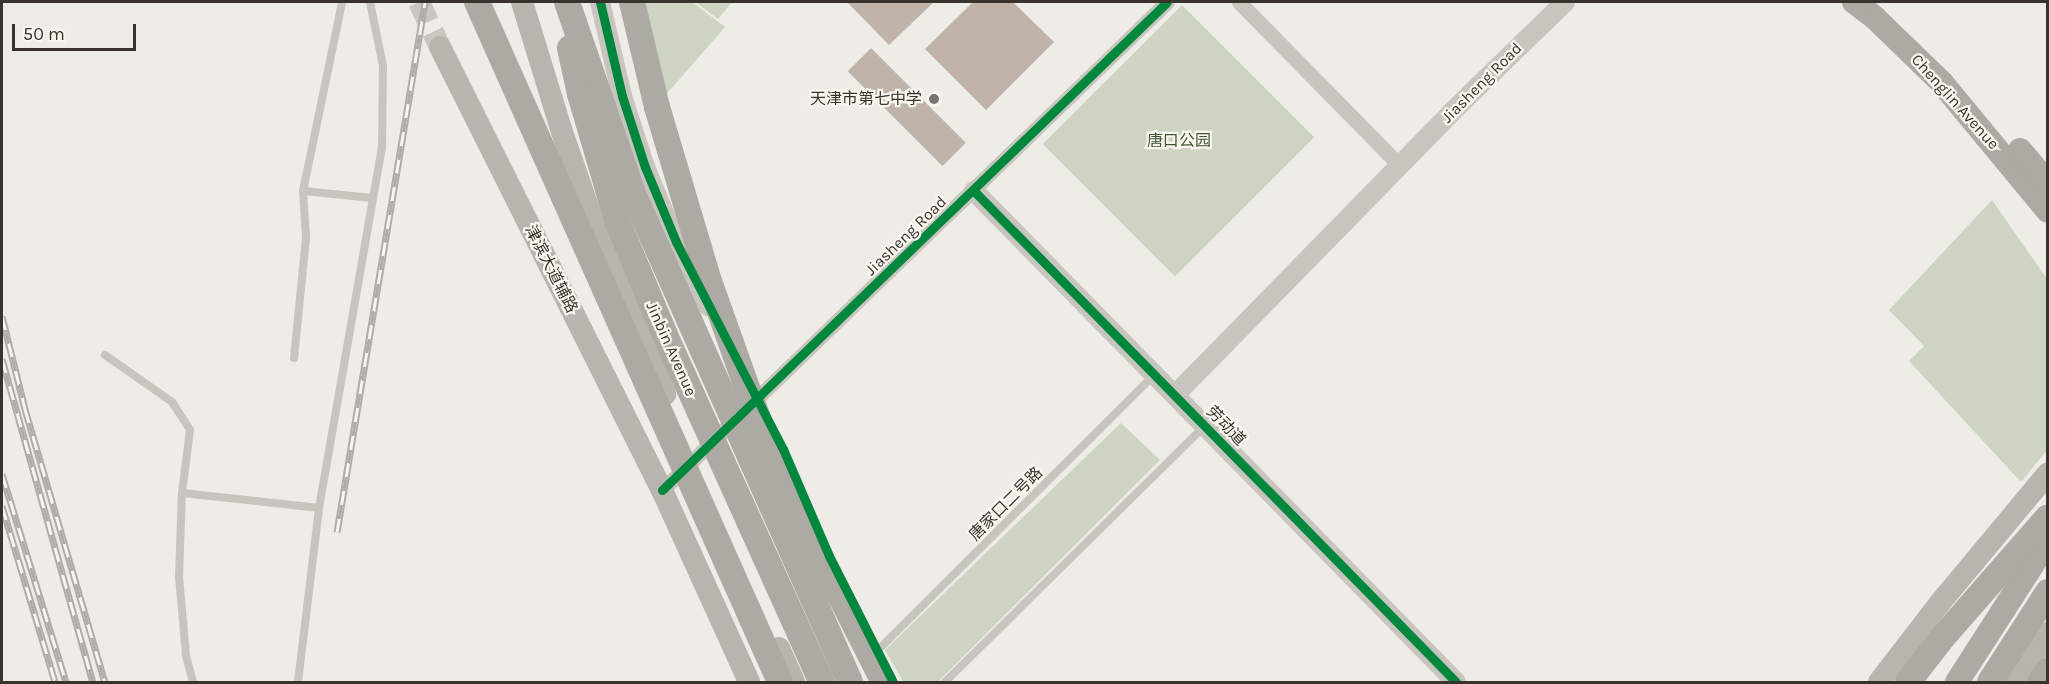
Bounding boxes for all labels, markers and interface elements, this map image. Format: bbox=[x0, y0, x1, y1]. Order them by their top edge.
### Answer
scale bar bbox=[15, 12, 140, 50]
text: 50 m bbox=[23, 23, 65, 45]
street label: Jiasheng Road bbox=[1438, 39, 1526, 127]
street label: Chenglin Avenue bbox=[1907, 50, 2003, 154]
place label: 天津市第七中学 bbox=[810, 89, 922, 109]
marker: 天津市第七中学 bbox=[927, 92, 941, 106]
park label: 唐口公园 bbox=[1147, 131, 1211, 151]
street label: Jiasheng Road bbox=[861, 192, 951, 280]
street label: 津滨大道辅路 bbox=[521, 222, 581, 316]
street label: Jinbin Avenue bbox=[642, 299, 700, 399]
street label: 劳动道 bbox=[1202, 402, 1250, 450]
street label: 唐家口二号路 bbox=[965, 463, 1047, 545]

